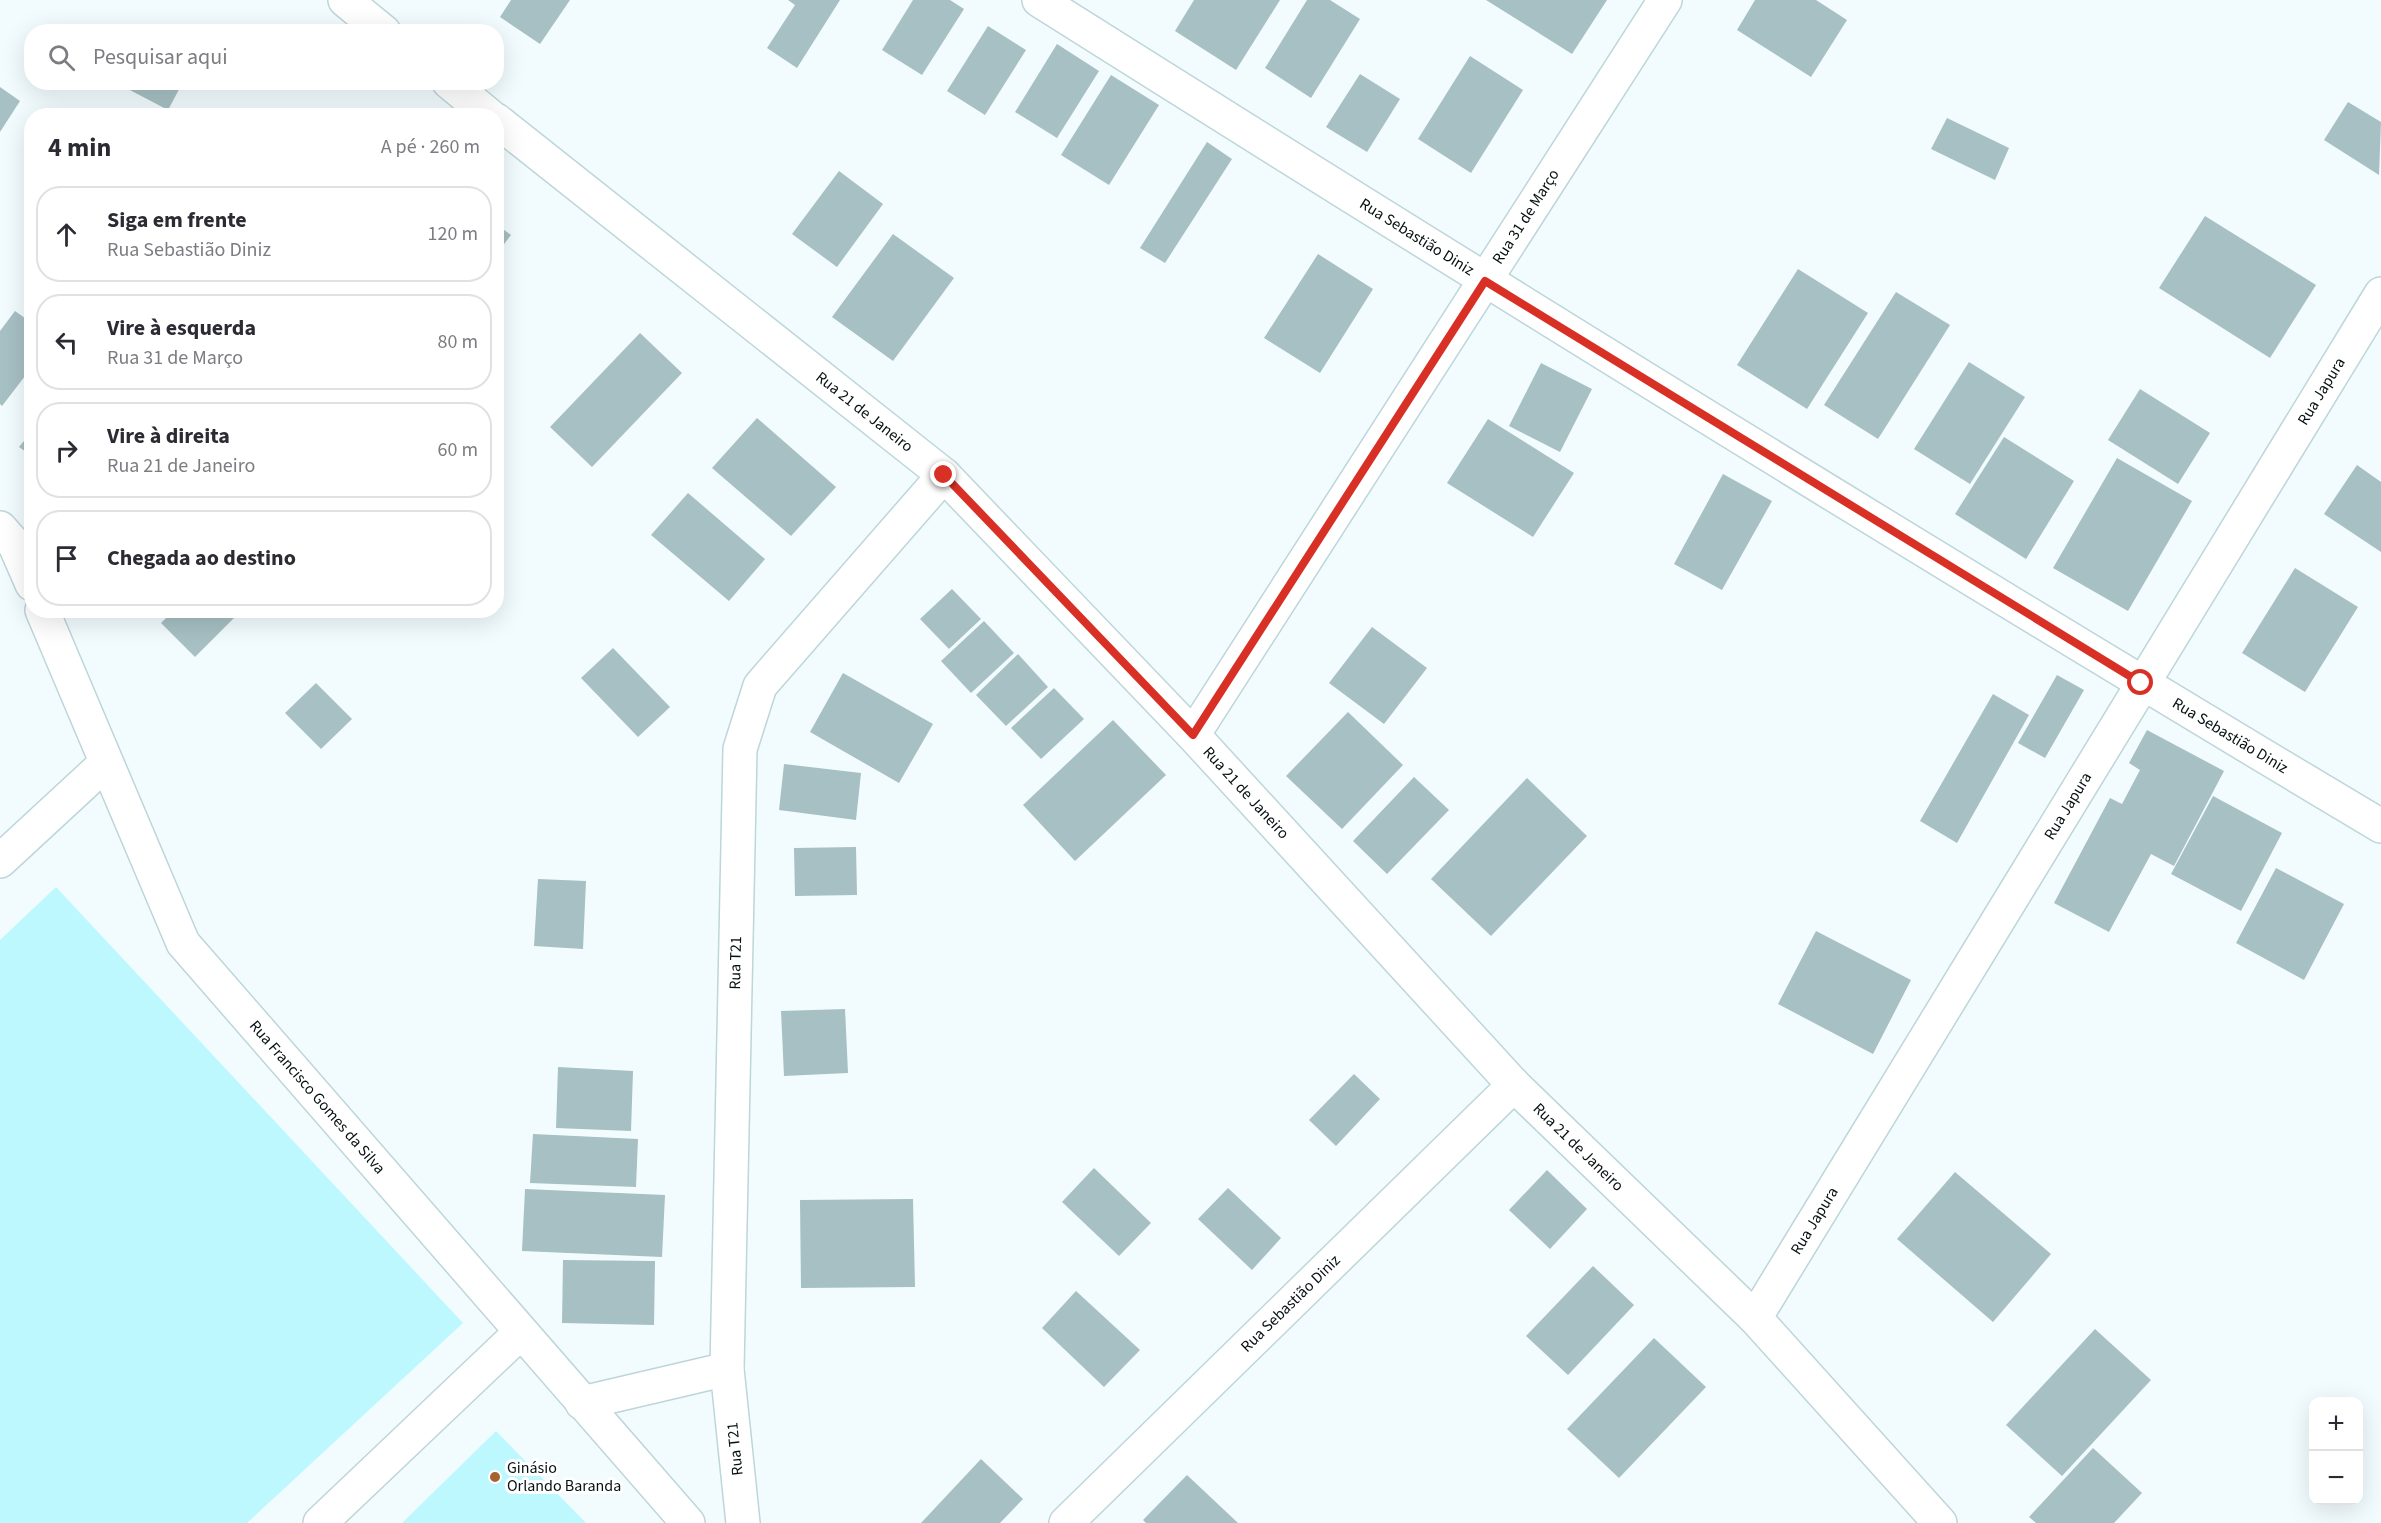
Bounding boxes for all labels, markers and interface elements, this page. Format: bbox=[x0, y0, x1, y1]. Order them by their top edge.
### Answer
search box bbox=[24, 24, 504, 90]
icon: search bbox=[45, 41, 78, 74]
text: Pesquisar aqui bbox=[93, 41, 228, 73]
text: 4 min bbox=[48, 129, 111, 166]
text: A pé · 260 m bbox=[381, 133, 480, 161]
street label: Rua 31 de Março bbox=[1487, 165, 1565, 268]
street label: Rua Sebastião Diniz bbox=[1355, 193, 1479, 281]
text: Siga em frente bbox=[107, 204, 247, 236]
icon: ahead bbox=[50, 218, 83, 251]
text: 120 m bbox=[428, 220, 478, 248]
text: Rua Sebastião Diniz bbox=[107, 236, 271, 264]
text: Vire à esquerda bbox=[107, 312, 256, 344]
icon: left bbox=[50, 326, 83, 359]
text: 80 m bbox=[438, 328, 478, 356]
text: Rua 31 de Março bbox=[107, 344, 243, 372]
street label: Rua Japura bbox=[2292, 353, 2351, 429]
street label: Rua 21 de Janeiro bbox=[811, 366, 918, 457]
text: Vire à direita bbox=[107, 420, 230, 452]
icon: right bbox=[50, 434, 83, 467]
text: 60 m bbox=[438, 436, 478, 464]
text: Rua 21 de Janeiro bbox=[107, 452, 255, 480]
route end bbox=[930, 461, 956, 487]
icon: arrive bbox=[50, 542, 83, 575]
text: Chegada ao destino bbox=[107, 542, 296, 574]
route start bbox=[2127, 669, 2153, 695]
street label: Rua Sebastião Diniz bbox=[2168, 692, 2292, 779]
street label: Rua 21 de Janeiro bbox=[1198, 742, 1294, 844]
street label: Rua Japura bbox=[2039, 768, 2097, 844]
street label: Rua T21 bbox=[724, 936, 747, 990]
street label: Rua Francisco Gomes da Silva bbox=[244, 1016, 390, 1179]
street label: Rua 21 de Janeiro bbox=[1528, 1098, 1629, 1196]
street label: Rua Japura bbox=[1785, 1183, 1844, 1259]
street label: Rua Sebastião Diniz bbox=[1236, 1250, 1345, 1357]
map controls bbox=[2309, 1397, 2363, 1505]
button: + bbox=[2309, 1397, 2363, 1451]
street label: Rua T21 bbox=[721, 1421, 749, 1477]
button: − bbox=[2309, 1451, 2363, 1505]
place label: Ginásio Orlando Baranda bbox=[507, 1457, 621, 1497]
marker: Ginásio Orlando Baranda bbox=[488, 1470, 502, 1484]

